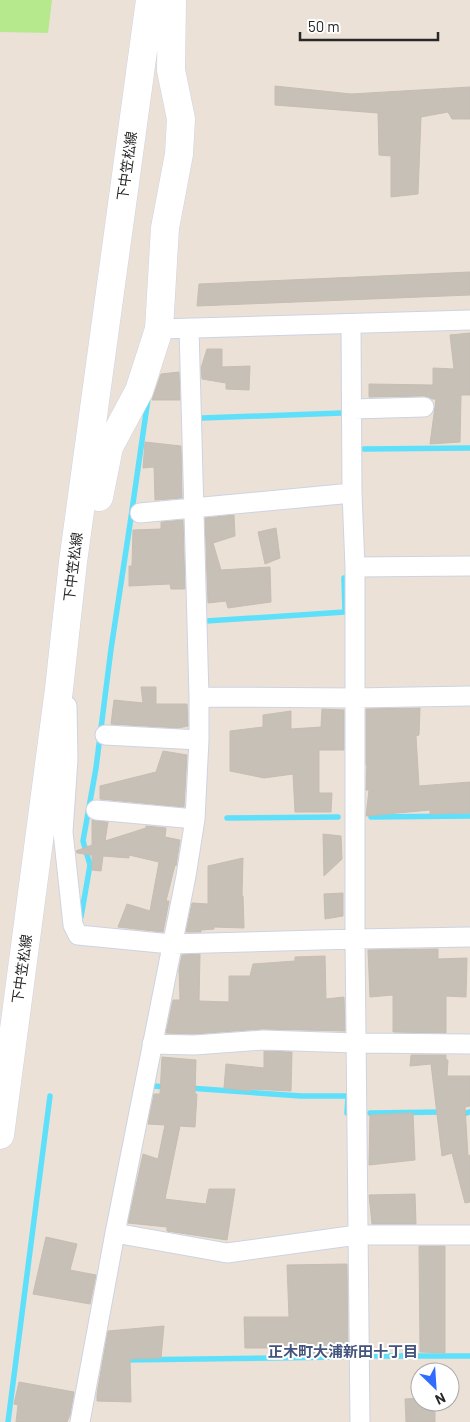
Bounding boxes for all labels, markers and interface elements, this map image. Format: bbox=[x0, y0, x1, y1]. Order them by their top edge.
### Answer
scale bar bbox=[300, 10, 438, 42]
text: 50 m bbox=[308, 17, 340, 35]
street label: 下中笠松線 bbox=[113, 130, 140, 202]
street label: 下中笠松線 bbox=[60, 531, 85, 603]
street label: 下中笠松線 bbox=[8, 933, 35, 1005]
district label: 正木町大浦新田十丁目 bbox=[268, 1342, 418, 1360]
north arrow bbox=[410, 1362, 460, 1412]
text: N bbox=[433, 1390, 449, 1409]

